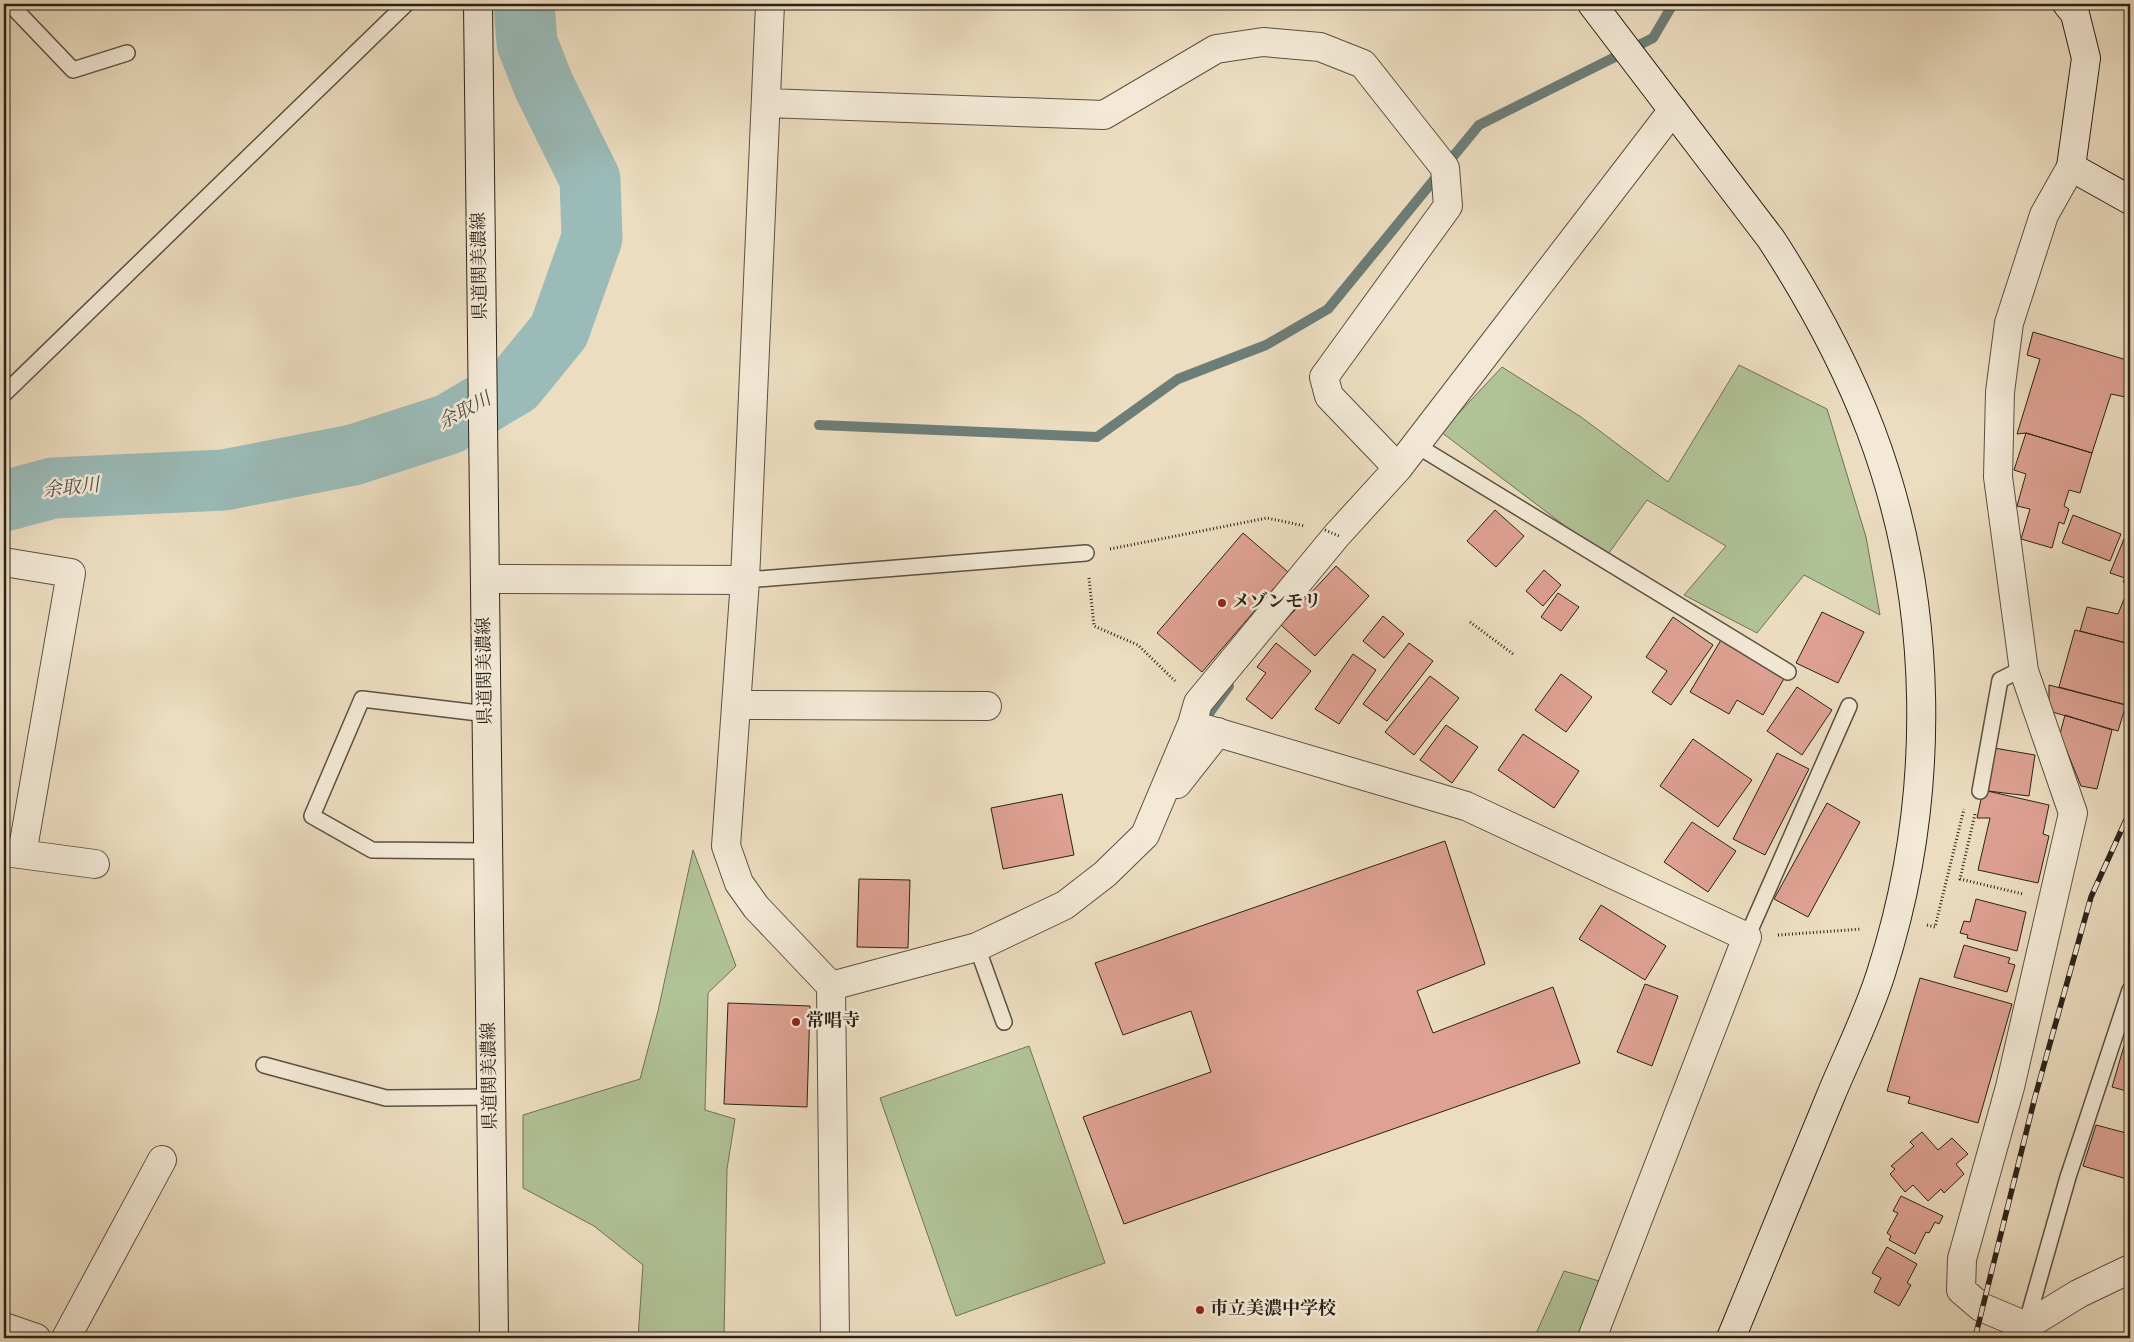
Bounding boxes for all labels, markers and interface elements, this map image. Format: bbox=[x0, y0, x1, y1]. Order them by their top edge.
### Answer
street label: 県道関美濃線 bbox=[467, 212, 495, 320]
water label: 余取川 bbox=[433, 386, 498, 437]
water label: 余取川 bbox=[41, 472, 103, 505]
place label: メゾンモリ bbox=[1232, 590, 1321, 616]
marker: メゾンモリ bbox=[1216, 597, 1228, 609]
street label: 県道関美濃線 bbox=[472, 617, 500, 725]
place label: 常唱寺 bbox=[806, 1009, 860, 1035]
marker: 常唱寺 bbox=[790, 1016, 802, 1028]
street label: 県道関美濃線 bbox=[477, 1022, 505, 1130]
place label: 市立美濃中学校 bbox=[1210, 1297, 1336, 1323]
marker: 市立美濃中学校 bbox=[1194, 1304, 1206, 1316]

